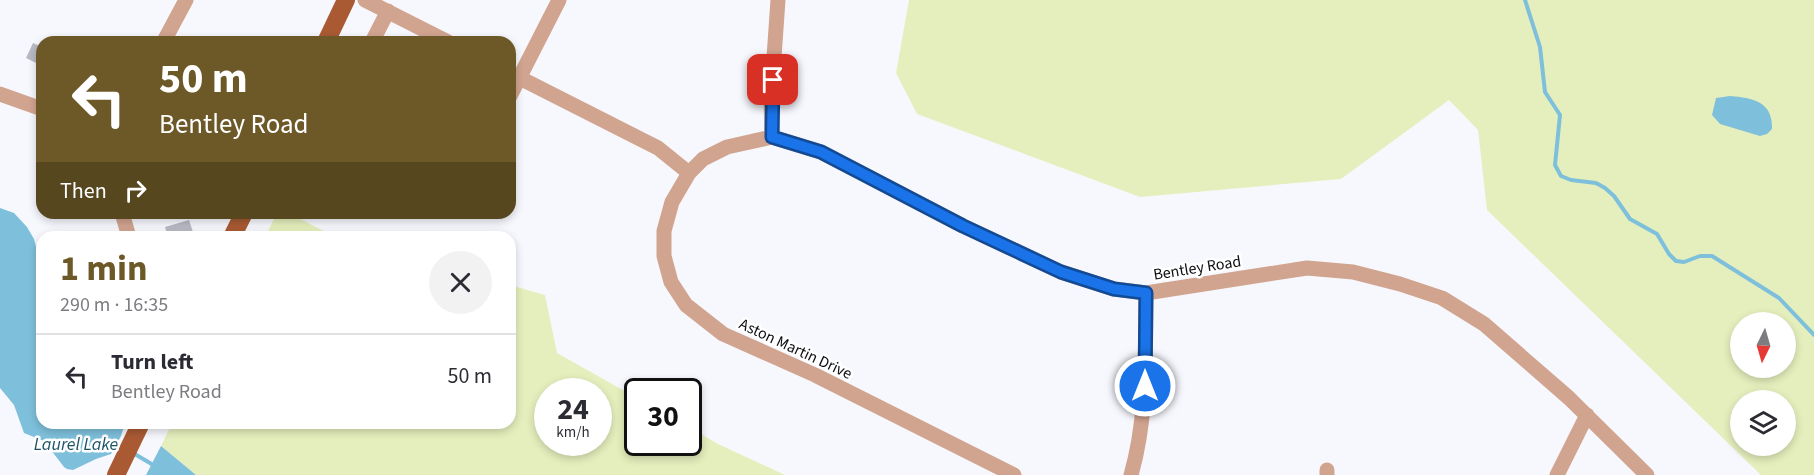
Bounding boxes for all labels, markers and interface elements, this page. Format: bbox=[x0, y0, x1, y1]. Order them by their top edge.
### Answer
text: 50 m bbox=[159, 49, 248, 109]
pin bbox=[747, 54, 798, 105]
icon: left bbox=[60, 60, 138, 138]
icon: arrive bbox=[756, 63, 789, 96]
text: Bentley Road bbox=[159, 105, 309, 144]
icon: right bbox=[119, 174, 152, 207]
text: Then bbox=[60, 175, 107, 207]
text: 1 min bbox=[60, 243, 148, 294]
street label: Bentley Road bbox=[1152, 250, 1243, 286]
button: close bbox=[429, 251, 492, 314]
text: 290 m · 16:35 bbox=[60, 291, 168, 319]
north arrow bbox=[1730, 312, 1796, 378]
map controls bbox=[1730, 312, 1796, 456]
street label: Aston Martin Drive bbox=[735, 313, 856, 385]
text: Turn left bbox=[111, 346, 193, 378]
position arrow bbox=[1113, 354, 1177, 418]
icon: left bbox=[60, 360, 93, 393]
text: 50 m bbox=[447, 360, 492, 392]
text: Bentley Road bbox=[111, 378, 222, 406]
speed limit sign: 30 bbox=[624, 378, 702, 456]
text: 24 bbox=[557, 388, 589, 431]
button: layers bbox=[1730, 390, 1796, 456]
text: km/h bbox=[556, 422, 590, 443]
water label: Laurel Lake bbox=[34, 432, 119, 457]

